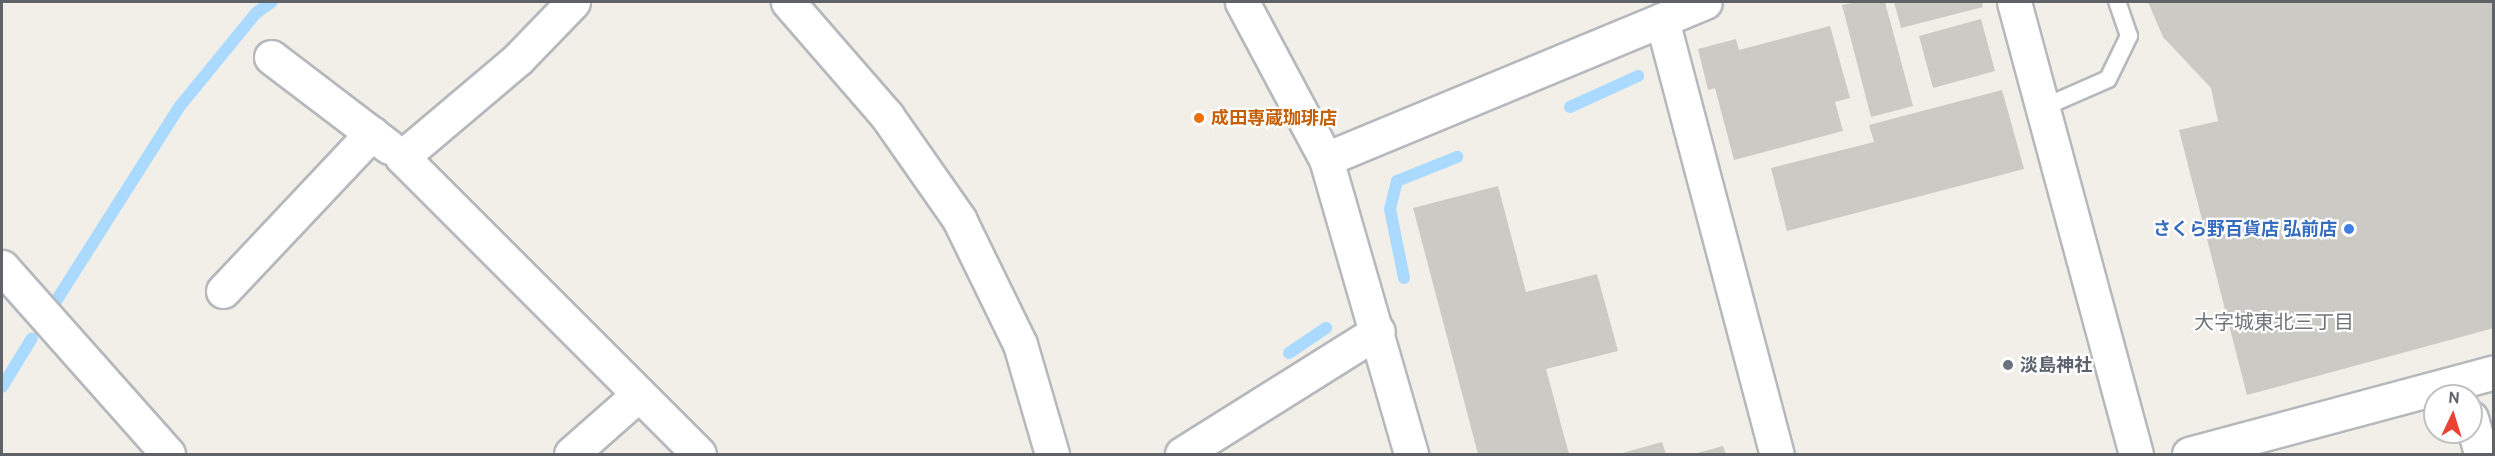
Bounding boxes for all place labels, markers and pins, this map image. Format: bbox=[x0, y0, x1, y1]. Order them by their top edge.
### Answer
place label: 成田専蔵珈琲店 bbox=[1211, 107, 1337, 129]
marker: 成田専蔵珈琲店 bbox=[1192, 111, 1206, 125]
place label: さくら野百貨店 弘前店 bbox=[2153, 218, 2337, 240]
marker: さくら野百貨店 弘前店 bbox=[2342, 222, 2356, 236]
place label: 淡島神社 bbox=[2020, 354, 2092, 376]
marker: 淡島神社 bbox=[2001, 358, 2015, 372]

